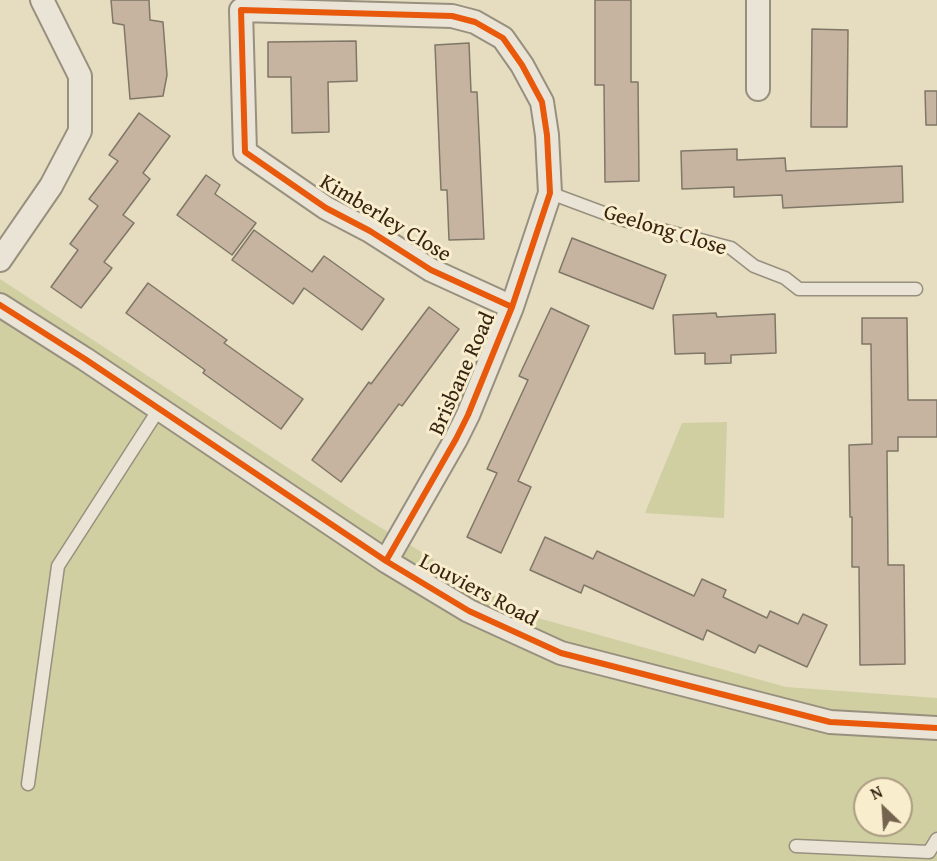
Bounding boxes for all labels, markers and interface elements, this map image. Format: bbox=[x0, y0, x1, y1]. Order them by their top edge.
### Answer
street label: Kimberley Close bbox=[314, 169, 456, 269]
street label: Geelong Close bbox=[600, 200, 730, 262]
street label: Brisbane Road bbox=[424, 308, 502, 440]
street label: Louviers Road bbox=[414, 549, 542, 633]
north arrow bbox=[853, 777, 913, 837]
text: N bbox=[866, 779, 886, 806]

